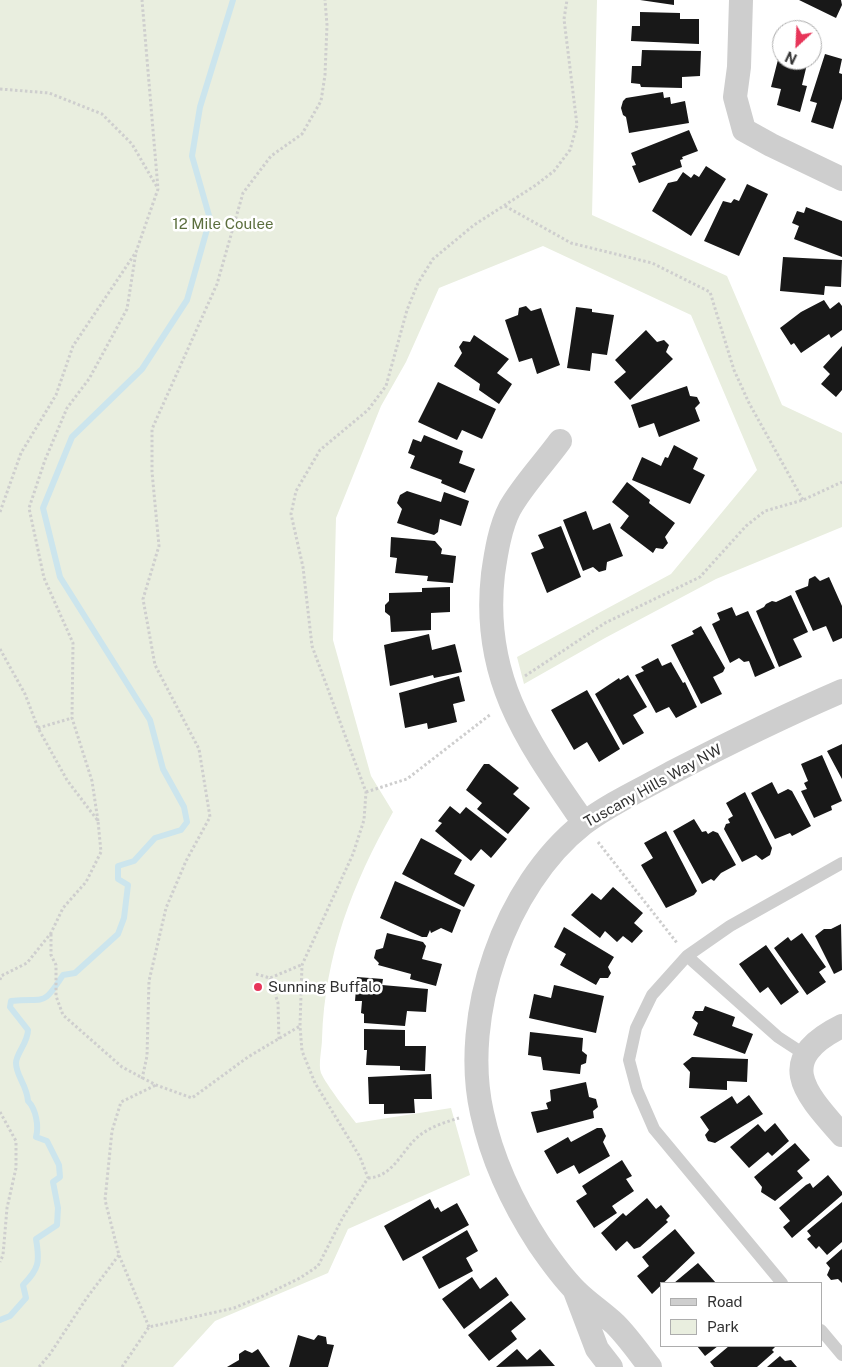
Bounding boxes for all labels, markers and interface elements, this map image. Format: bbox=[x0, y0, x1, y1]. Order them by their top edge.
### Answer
north arrow bbox=[772, 20, 822, 70]
text: N bbox=[783, 48, 799, 67]
park label: 12 Mile Coulee bbox=[173, 215, 273, 233]
street label: Tuscany Hills Way NW bbox=[581, 741, 725, 831]
place label: Sunning Buffalo bbox=[268, 978, 381, 996]
marker: Sunning Buffalo bbox=[252, 981, 264, 993]
legend bbox=[660, 1282, 822, 1347]
text: Road bbox=[707, 1293, 743, 1310]
text: Park bbox=[707, 1318, 739, 1335]

